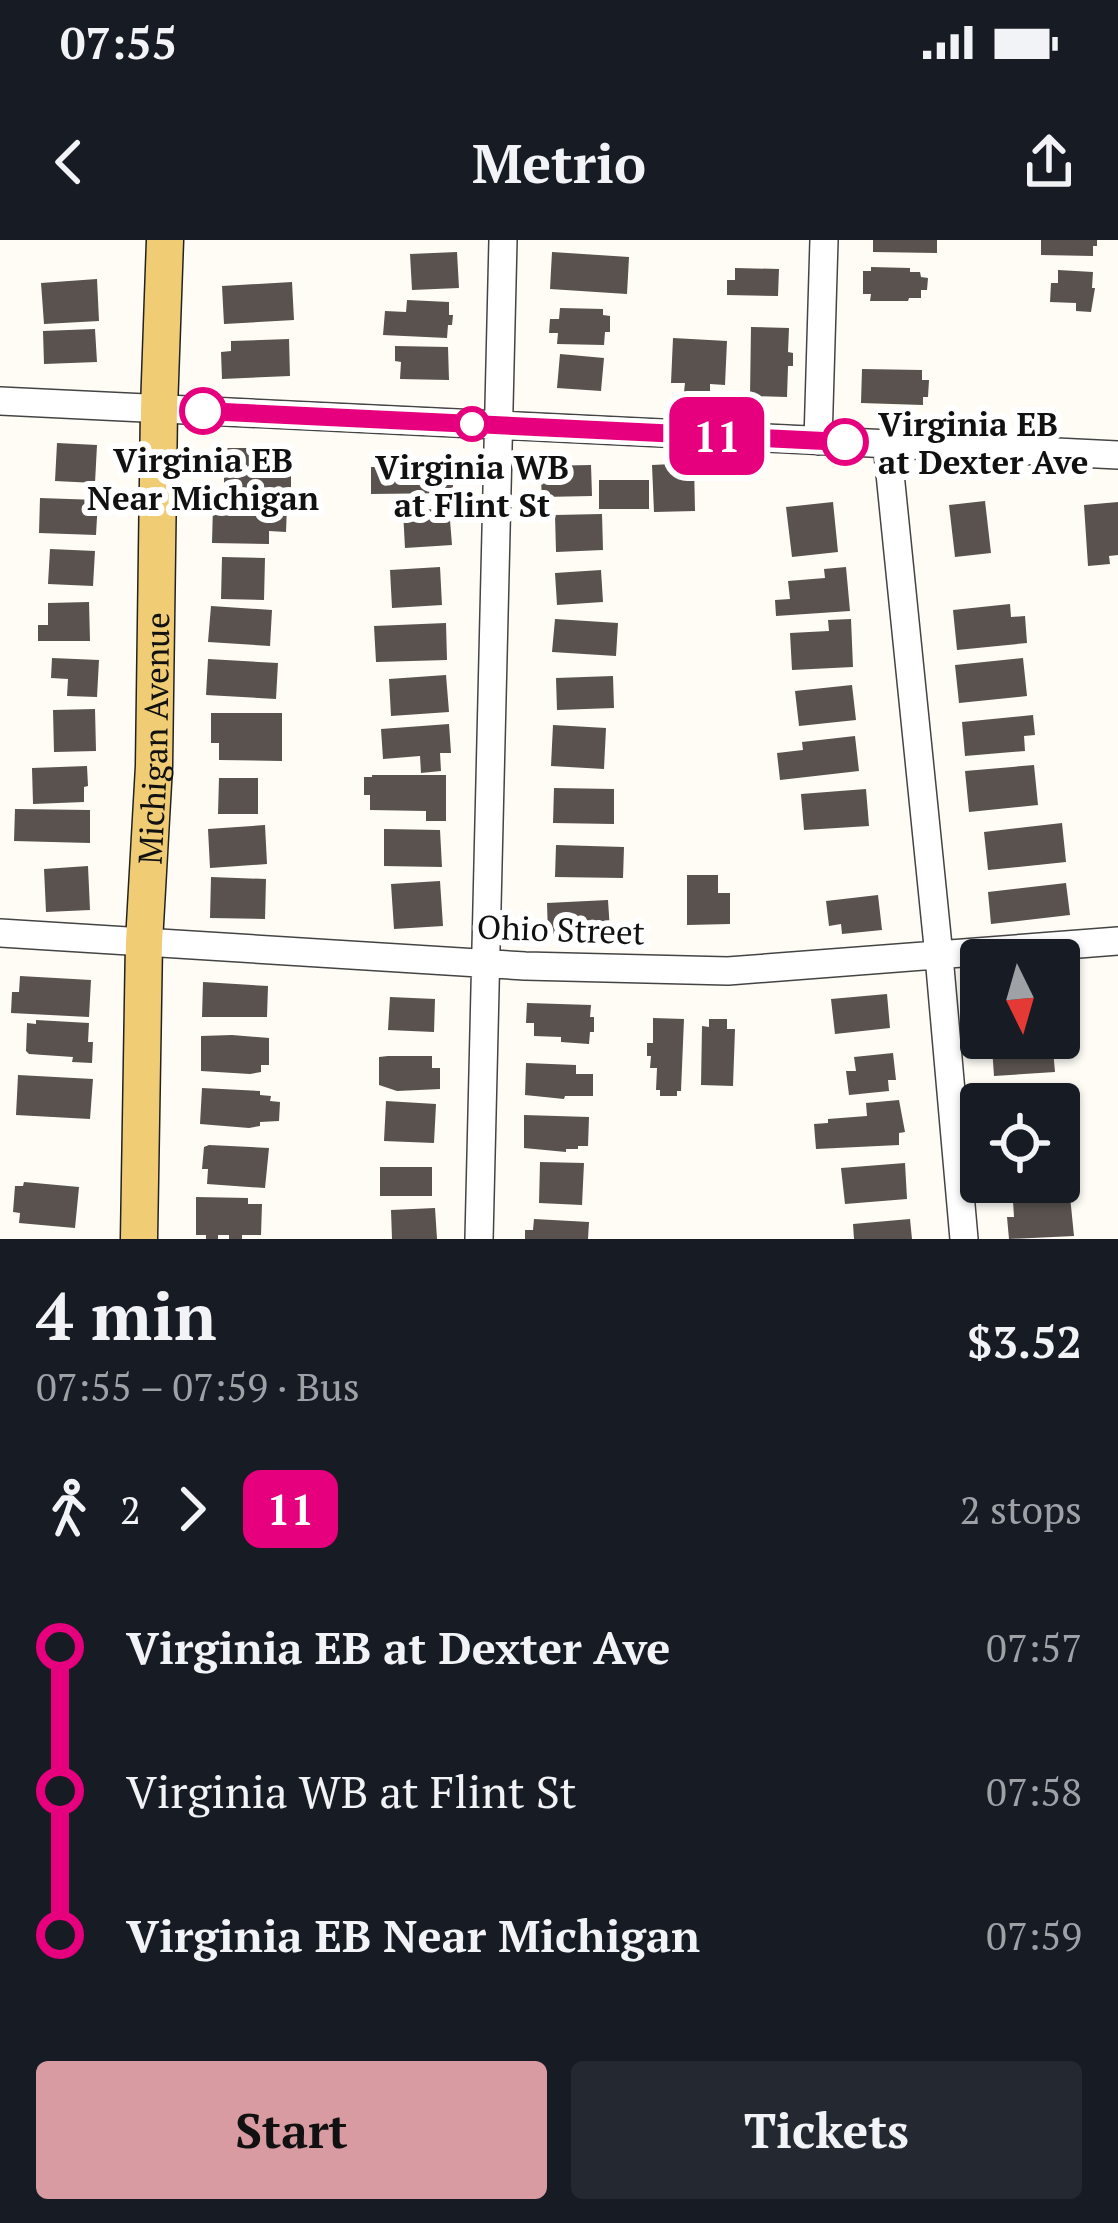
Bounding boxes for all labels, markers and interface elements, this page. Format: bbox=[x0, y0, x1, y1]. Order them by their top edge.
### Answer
text: 07:55 bbox=[60, 12, 177, 72]
text: Metrio bbox=[472, 127, 646, 198]
icon: back bbox=[36, 129, 102, 195]
icon: share bbox=[1016, 129, 1082, 195]
marker: Virginia EB Near Michigan bbox=[181, 389, 225, 433]
line badge: 11 bbox=[663, 397, 771, 475]
place label: Virginia EB at Dexter Ave bbox=[878, 402, 1089, 483]
marker: Virginia WB at Flint St bbox=[456, 408, 488, 440]
text: 11 bbox=[693, 408, 741, 464]
marker: Virginia EB at Dexter Ave bbox=[823, 420, 867, 464]
place label: Virginia EB Near Michigan bbox=[87, 438, 319, 519]
place label: Virginia WB at Flint St bbox=[375, 445, 569, 526]
street label: Michigan Avenue bbox=[127, 612, 178, 866]
street label: Ohio Street bbox=[476, 905, 646, 953]
north arrow bbox=[960, 939, 1080, 1059]
map controls bbox=[960, 939, 1080, 1203]
button: locate bbox=[960, 1083, 1080, 1203]
text: 4 min bbox=[36, 1271, 217, 1359]
text: $3.52 bbox=[967, 1311, 1082, 1371]
text: 07:55 – 07:59 · Bus bbox=[36, 1360, 360, 1412]
icon: walk bbox=[36, 1476, 102, 1542]
icon: forward bbox=[159, 1476, 225, 1542]
text: 11 bbox=[267, 1481, 314, 1537]
text: 2 bbox=[120, 1483, 141, 1535]
text: 2 stops bbox=[960, 1483, 1082, 1535]
text: Virginia EB at Dexter Ave bbox=[126, 1617, 670, 1677]
text: 07:57 bbox=[986, 1621, 1082, 1673]
text: Virginia WB at Flint St bbox=[126, 1761, 577, 1821]
text: 07:58 bbox=[986, 1765, 1082, 1817]
text: Virginia EB Near Michigan bbox=[126, 1905, 700, 1965]
text: 07:59 bbox=[986, 1909, 1082, 1961]
button: Start bbox=[36, 2061, 547, 2199]
button: Tickets bbox=[571, 2061, 1082, 2199]

